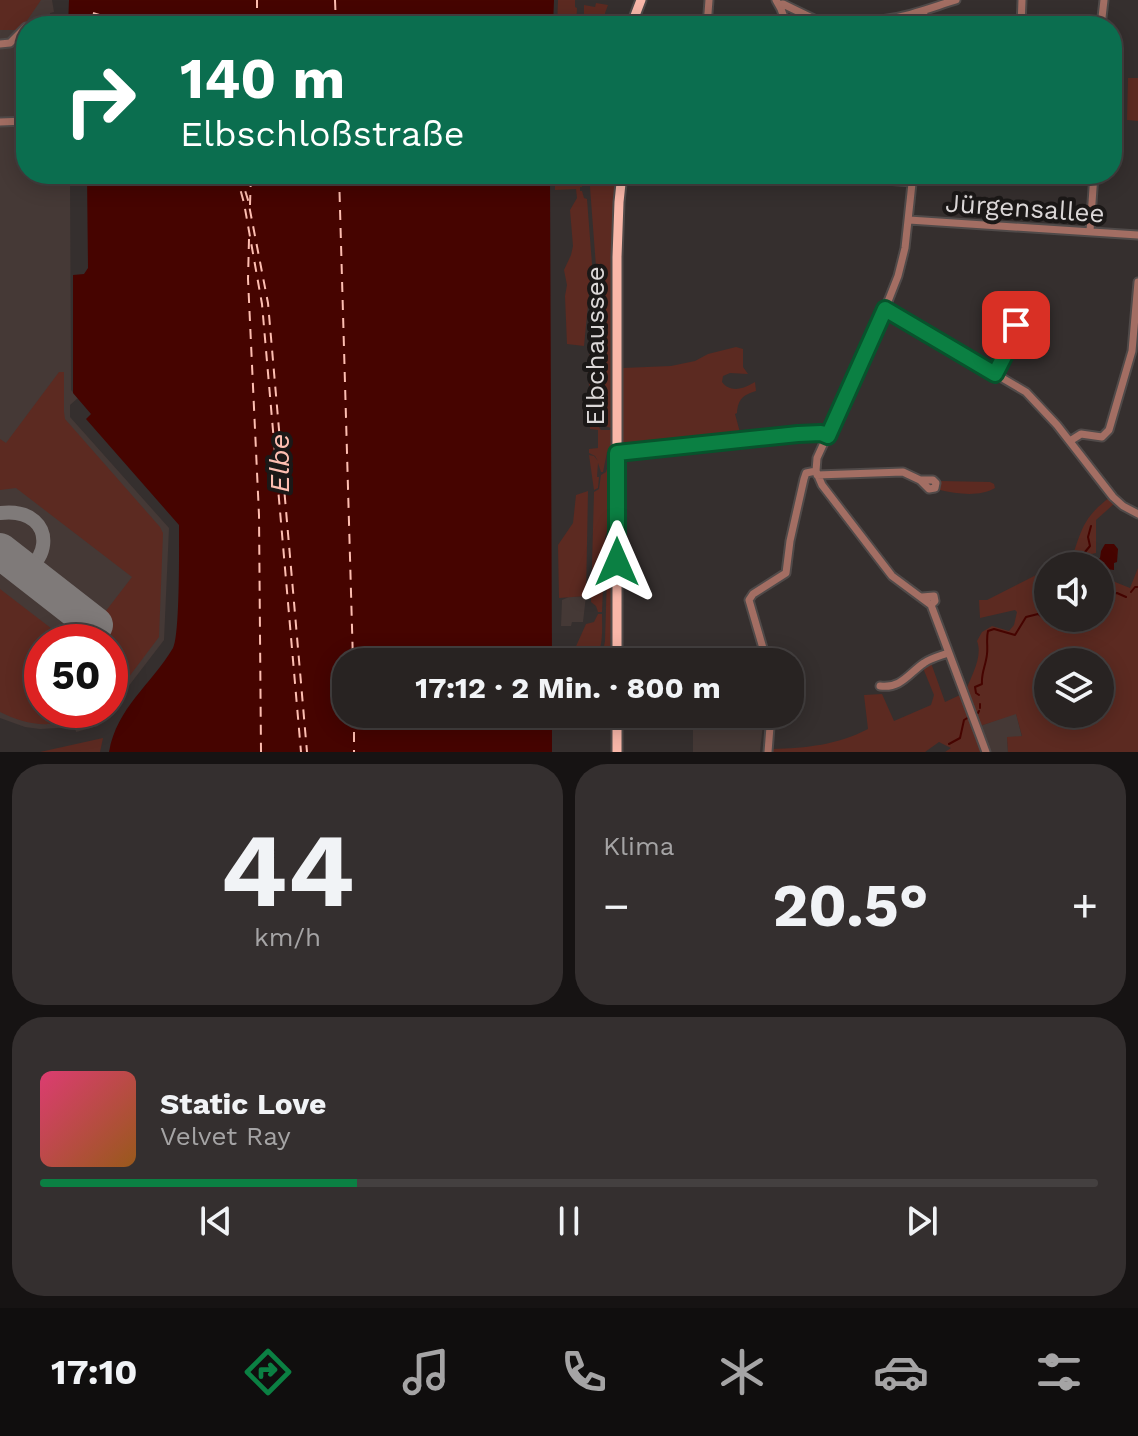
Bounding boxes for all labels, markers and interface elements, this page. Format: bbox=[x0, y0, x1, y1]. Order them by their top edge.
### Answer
text: 140 m bbox=[180, 46, 345, 112]
icon: right bbox=[48, 48, 152, 152]
text: Elbschloßstraße bbox=[180, 113, 464, 155]
street label: Jürgensallee bbox=[944, 187, 1106, 229]
street label: Elbchaussee bbox=[580, 266, 610, 426]
pin bbox=[982, 291, 1050, 359]
icon: arrive bbox=[994, 303, 1038, 347]
water label: Elbe bbox=[263, 433, 296, 493]
position arrow bbox=[575, 520, 659, 604]
map controls bbox=[1034, 552, 1114, 728]
button: sound bbox=[1034, 552, 1114, 632]
speed limit sign: 50 bbox=[24, 624, 128, 728]
button: layers bbox=[1034, 648, 1114, 728]
text: 17:12 · 2 Min. · 800 m bbox=[415, 670, 721, 705]
text: 44 bbox=[220, 809, 355, 931]
text: Klima bbox=[603, 831, 674, 861]
text: 20.5° bbox=[773, 870, 928, 941]
text: − bbox=[603, 880, 630, 932]
text: + bbox=[1071, 880, 1098, 932]
text: km/h bbox=[254, 922, 321, 952]
text: Static Love bbox=[160, 1086, 326, 1121]
text: Velvet Ray bbox=[160, 1121, 291, 1151]
icon: previous bbox=[194, 1199, 238, 1243]
icon: pause bbox=[547, 1199, 591, 1243]
icon: next bbox=[900, 1199, 944, 1243]
icon: directions bbox=[240, 1344, 296, 1400]
icon: music bbox=[398, 1344, 454, 1400]
icon: phone bbox=[556, 1344, 612, 1400]
icon: climate bbox=[714, 1344, 770, 1400]
icon: car bbox=[873, 1344, 929, 1400]
icon: filters bbox=[1031, 1344, 1087, 1400]
text: 17:10 bbox=[51, 1351, 137, 1393]

